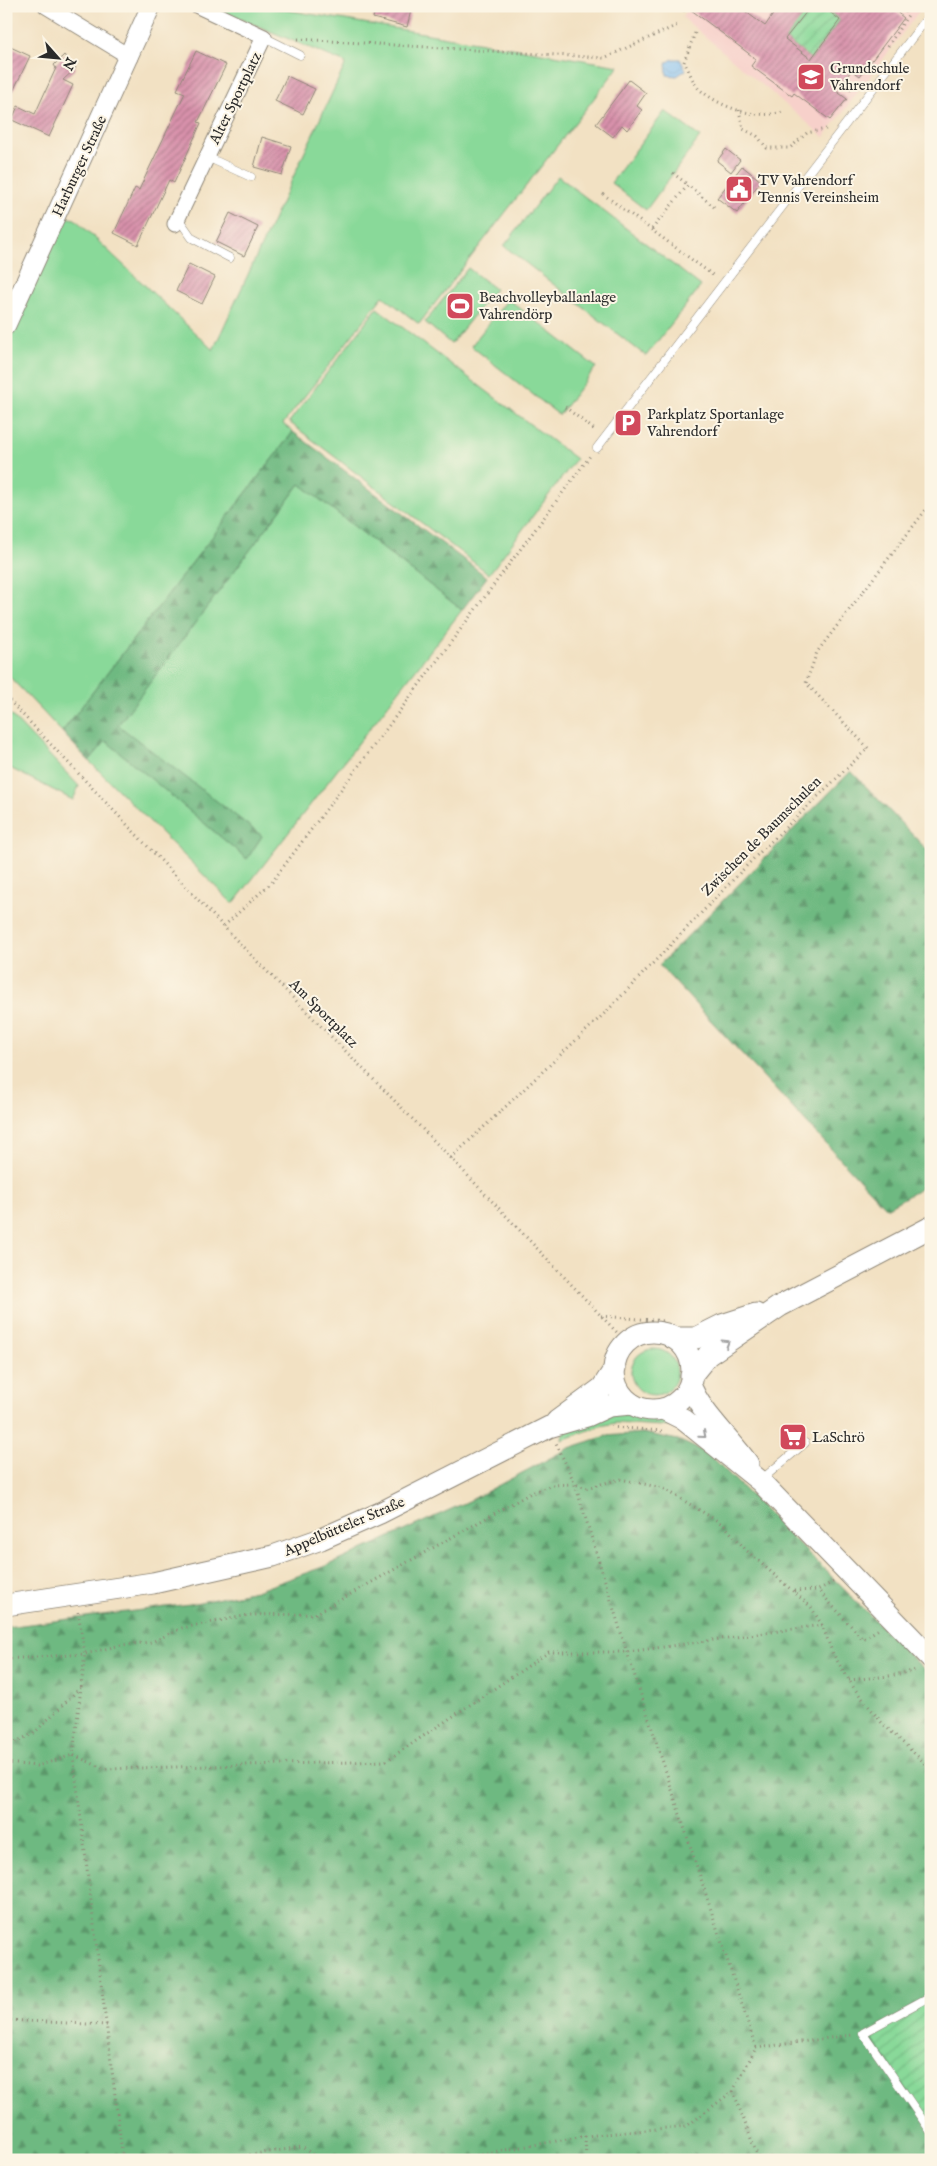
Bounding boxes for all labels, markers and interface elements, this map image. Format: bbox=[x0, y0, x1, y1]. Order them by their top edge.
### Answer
north arrow bbox=[32, 32, 82, 82]
street label: Alter Sportplatz bbox=[204, 49, 266, 148]
text: N bbox=[58, 53, 80, 73]
place label: Grundschule Vahrendorf bbox=[829, 59, 910, 95]
school or university icon: Grundschule Vahrendorf bbox=[796, 62, 826, 92]
street label: Harburger Straße bbox=[48, 113, 111, 220]
place label: TV Vahrendorf Tennis Vereinsheim bbox=[758, 171, 879, 207]
public building icon: TV Vahrendorf Tennis Vereinsheim bbox=[724, 174, 754, 204]
place label: Beachvolleyballanlage Vahrendörp bbox=[478, 288, 616, 324]
sports icon: Beachvolleyballanlage Vahrendörp bbox=[445, 291, 475, 321]
place label: Parkplatz Sportanlage Vahrendorf bbox=[646, 405, 784, 441]
parking icon: Parkplatz Sportanlage Vahrendorf bbox=[613, 408, 643, 438]
street label: Zwischen de Baumschulen bbox=[697, 772, 825, 900]
street label: Am Sportplatz bbox=[284, 974, 362, 1052]
one-way arrow bbox=[721, 1340, 730, 1349]
supermarket icon: LaSchrö bbox=[778, 1422, 808, 1452]
place label: LaSchrö bbox=[812, 1428, 865, 1447]
one-way arrow bbox=[697, 1430, 706, 1438]
street label: Appelbütteler Straße bbox=[280, 1492, 408, 1561]

